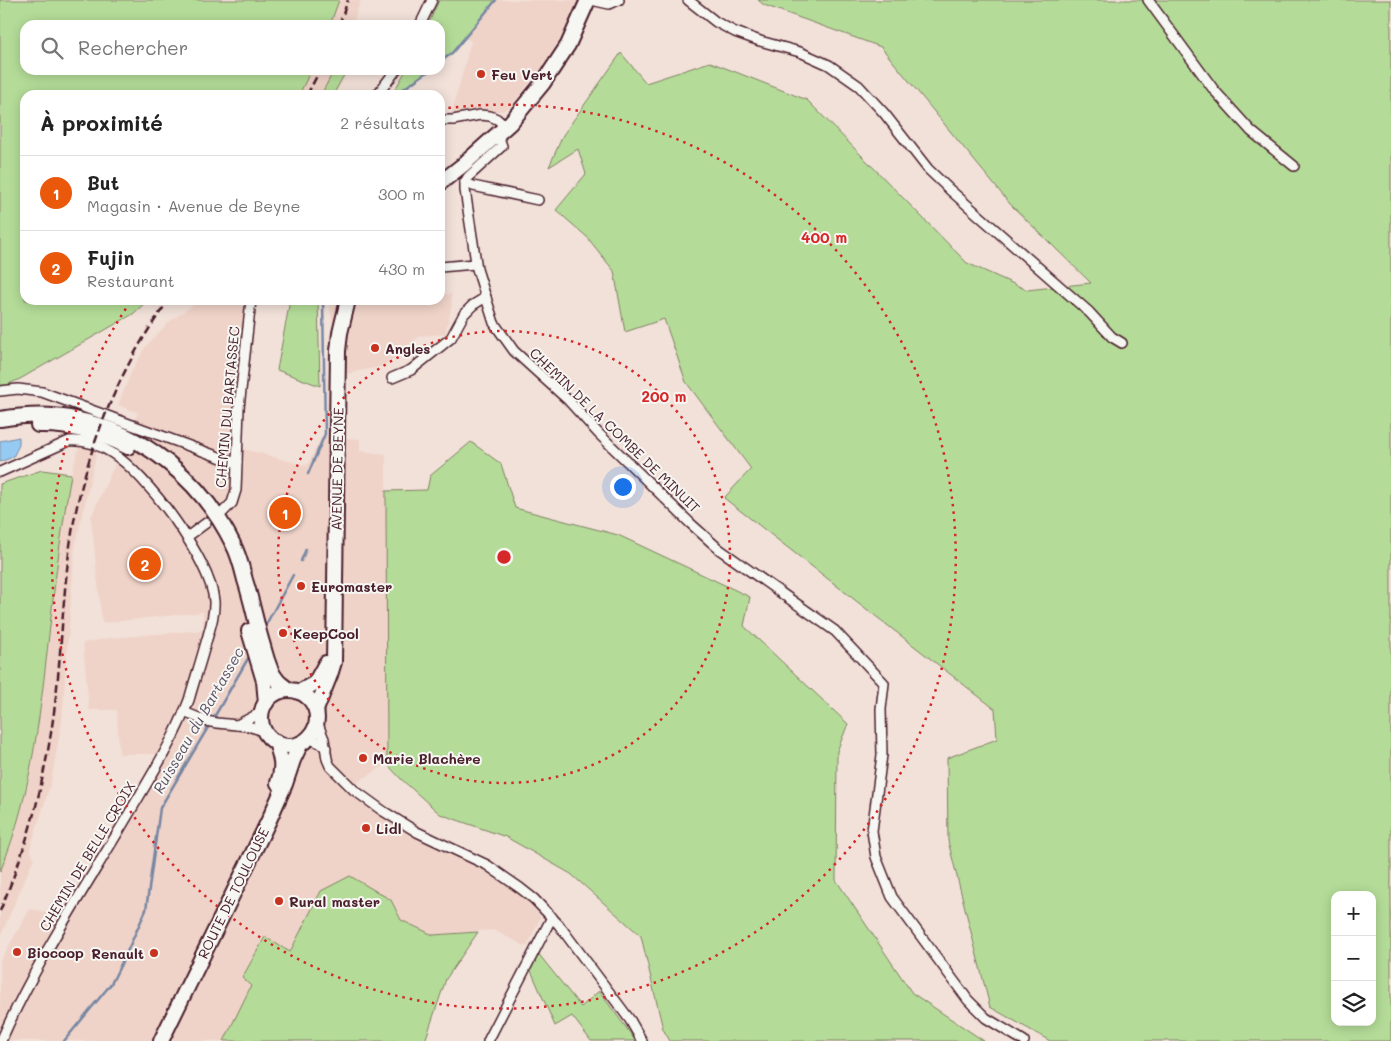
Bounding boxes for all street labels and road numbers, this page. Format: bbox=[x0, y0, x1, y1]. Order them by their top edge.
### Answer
street label: CHEMIN DU BARTASSEC bbox=[210, 325, 244, 489]
street label: CHEMIN DE LA COMBE DE MINUIT bbox=[526, 343, 705, 517]
street label: AVENUE DE BEYNE bbox=[326, 407, 348, 531]
street label: CHEMIN DE BELLE CROIX bbox=[35, 778, 139, 934]
street label: ROUTE DE TOULOUSE bbox=[193, 824, 273, 962]

